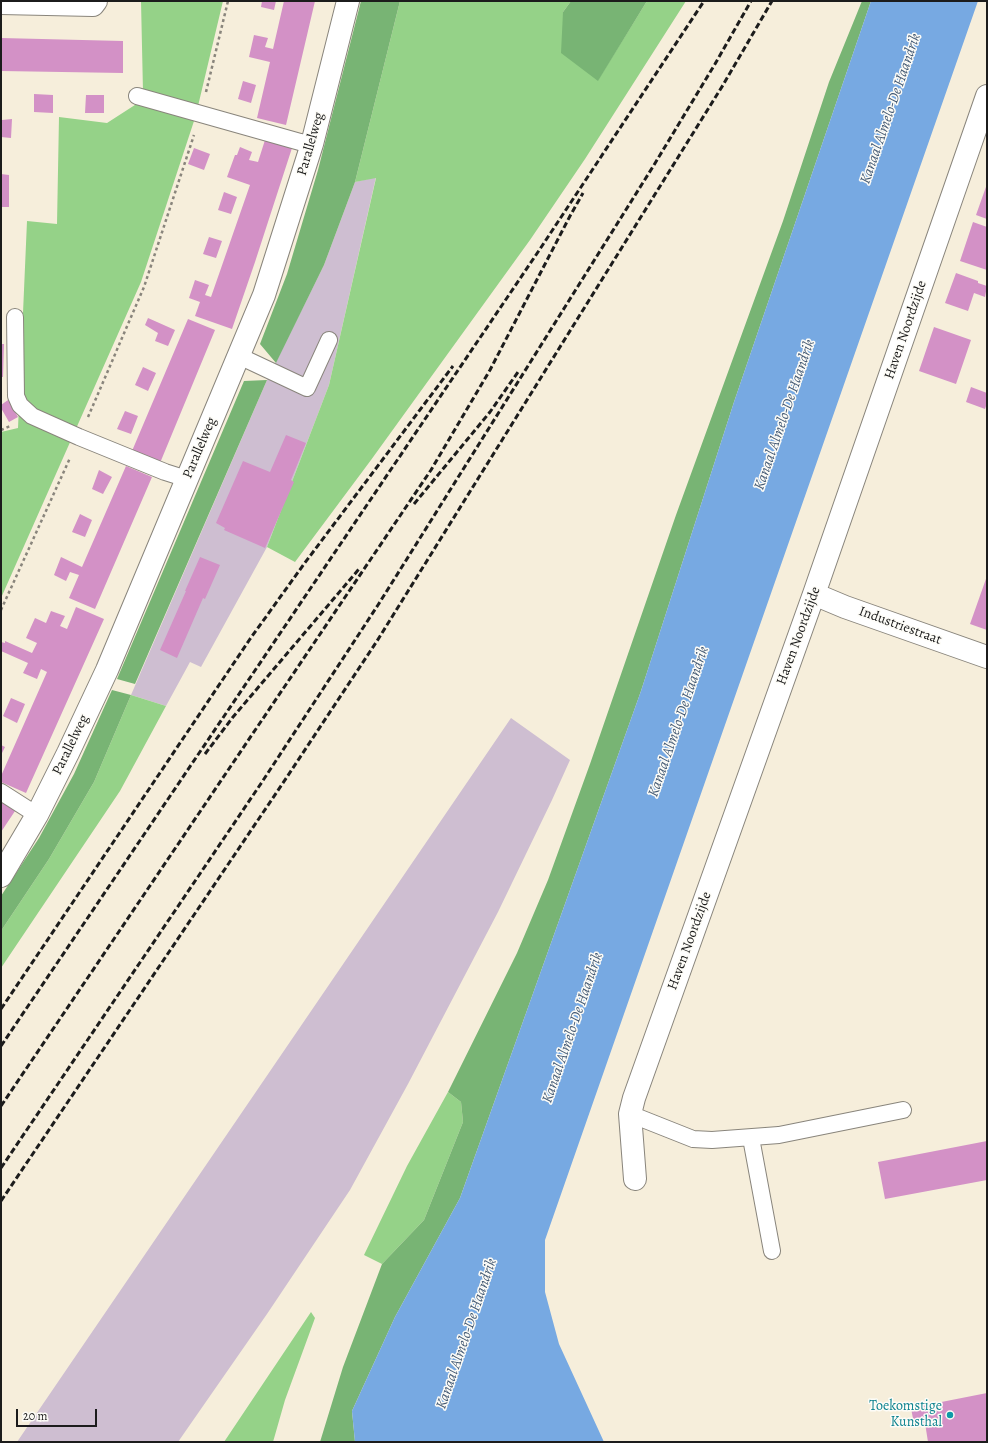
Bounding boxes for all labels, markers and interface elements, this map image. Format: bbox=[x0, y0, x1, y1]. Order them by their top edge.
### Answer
water label: Kanaal Almelo-De Haandrik bbox=[857, 31, 925, 187]
street label: Parallelweg bbox=[294, 110, 328, 178]
street label: Haven Noordzijde bbox=[881, 278, 931, 382]
water label: Kanaal Almelo-De Haandrik bbox=[751, 337, 819, 493]
street label: Parallelweg bbox=[180, 415, 220, 481]
street label: Haven Noordzijde bbox=[773, 585, 825, 687]
street label: Industriestraat bbox=[856, 603, 944, 649]
water label: Kanaal Almelo-De Haandrik bbox=[645, 644, 713, 800]
street label: Parallelweg bbox=[49, 712, 93, 778]
street label: Haven Noordzijde bbox=[664, 890, 716, 992]
water label: Kanaal Almelo-De Haandrik bbox=[539, 950, 607, 1106]
water label: Kanaal Almelo-De Haandrik bbox=[433, 1256, 501, 1412]
place label: Toekomstige Kunsthal bbox=[869, 1399, 942, 1432]
scale bar bbox=[18, 1401, 99, 1427]
text: 20 m bbox=[23, 1408, 47, 1424]
marker: Toekomstige Kunsthal bbox=[945, 1410, 955, 1420]

